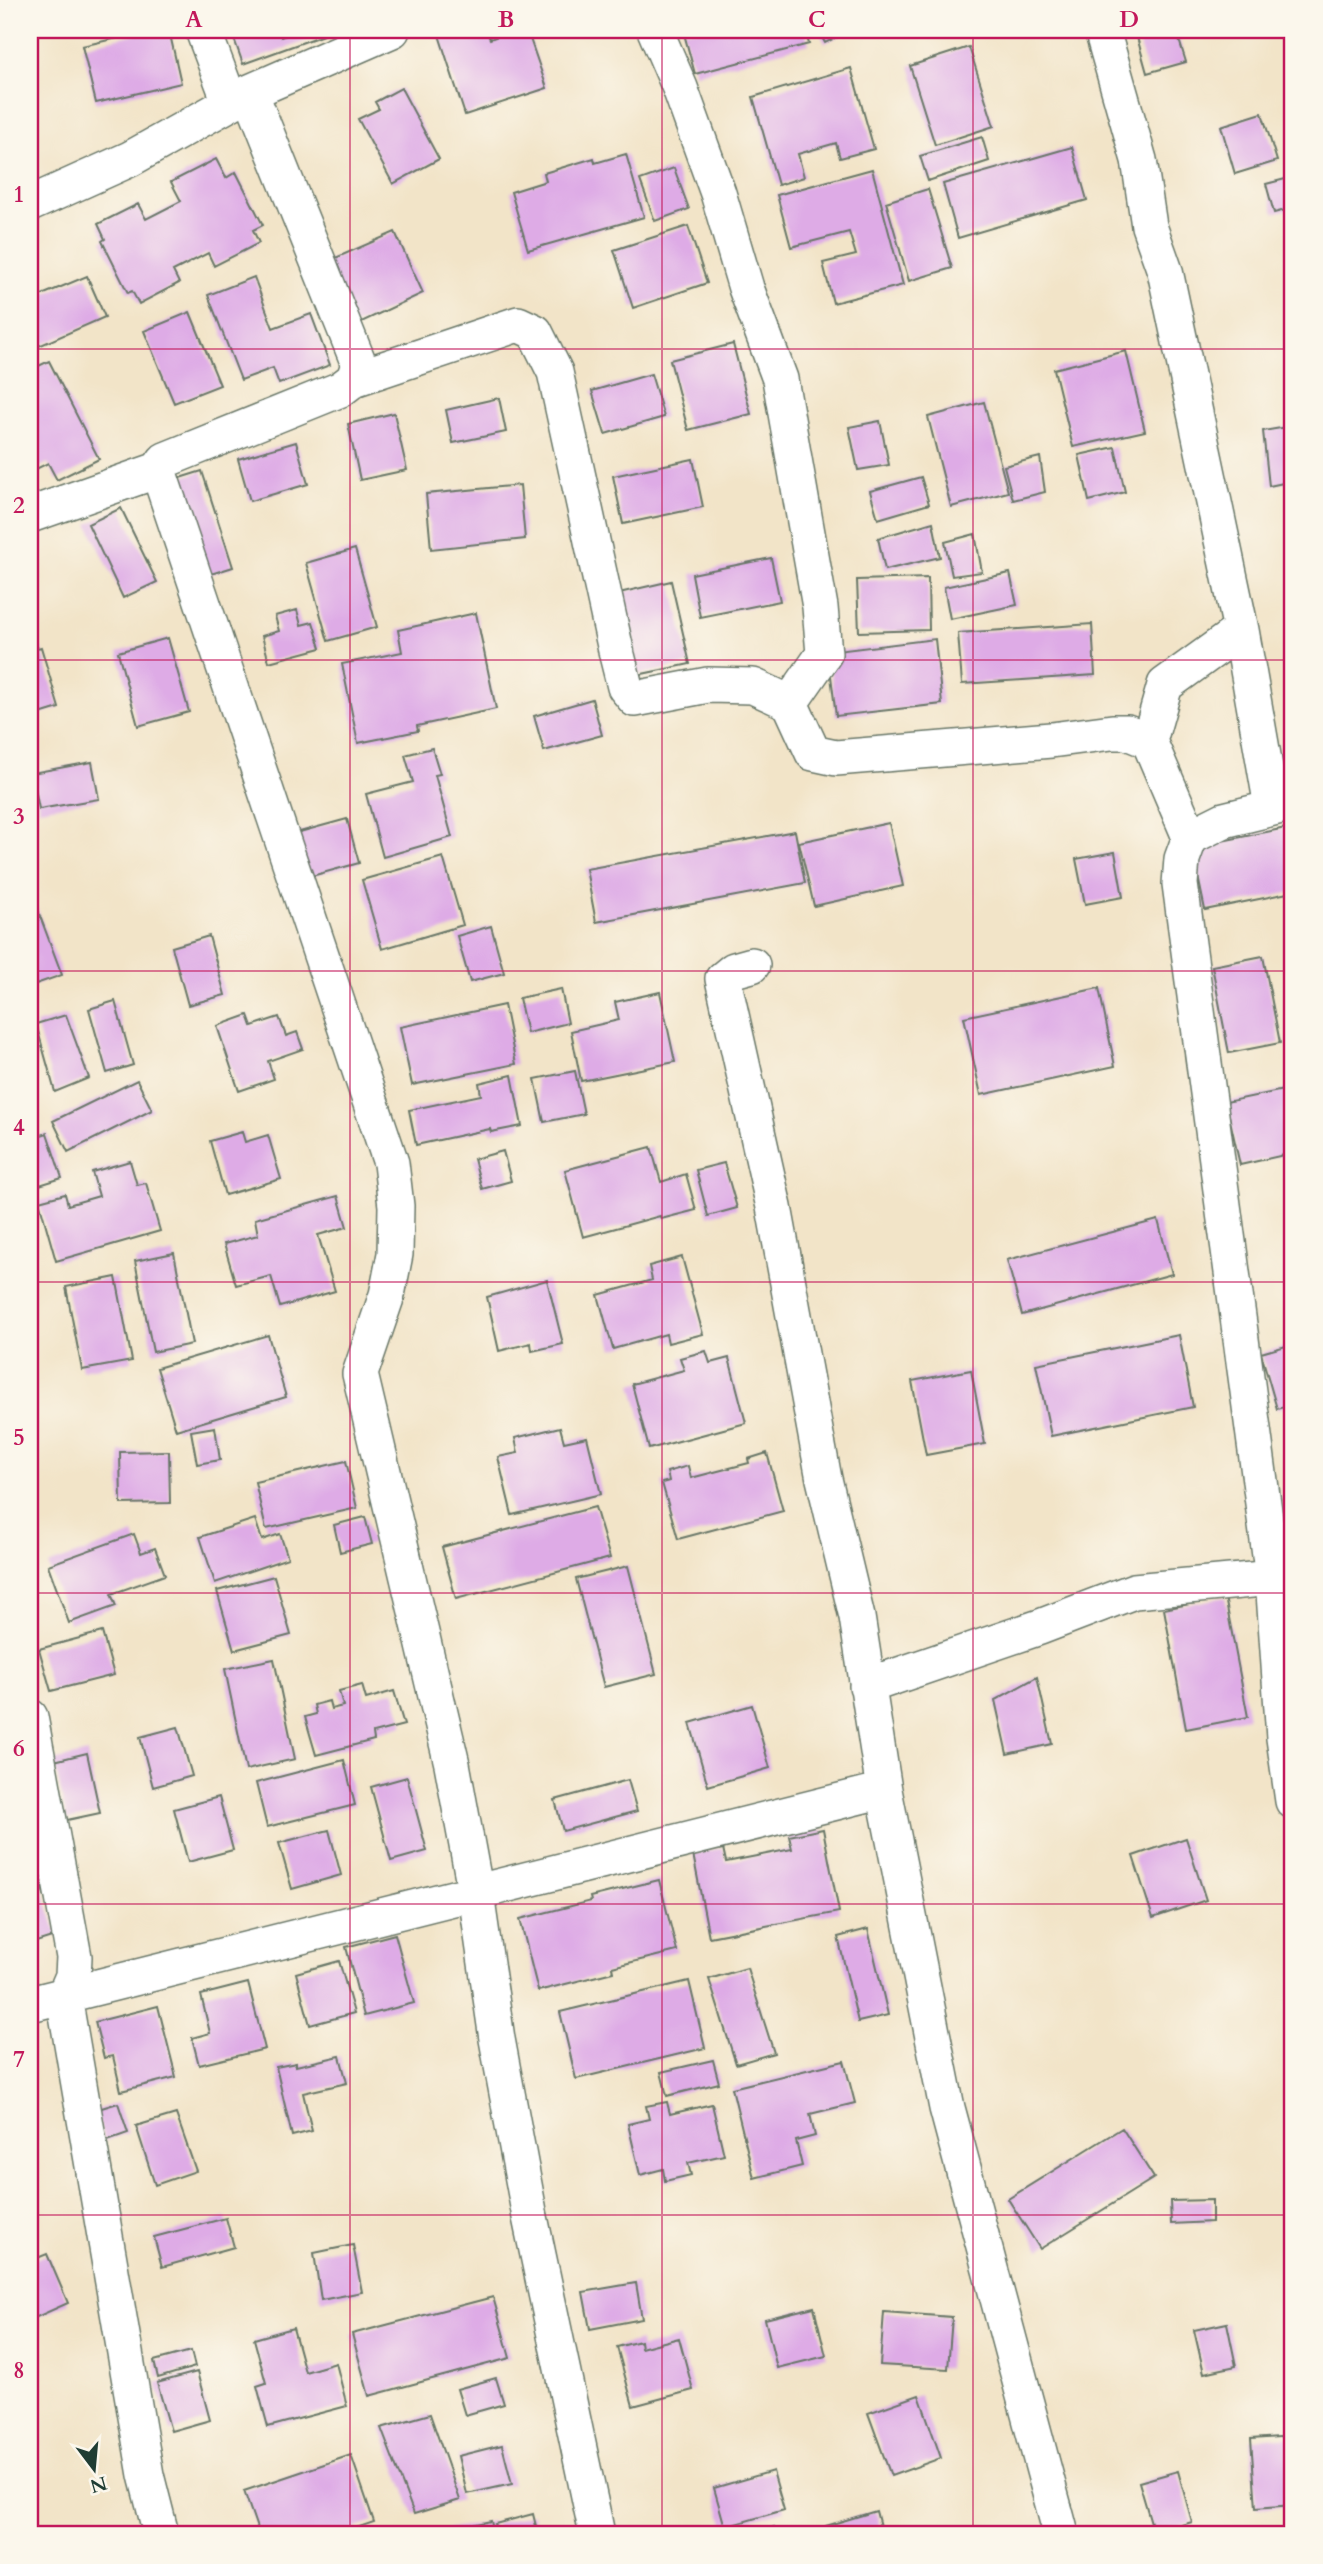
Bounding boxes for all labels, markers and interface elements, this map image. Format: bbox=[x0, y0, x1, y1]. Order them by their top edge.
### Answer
text: A bbox=[185, 4, 203, 35]
text: B bbox=[498, 4, 514, 35]
text: C bbox=[808, 4, 826, 35]
text: D bbox=[1119, 4, 1139, 35]
text: 1 bbox=[13, 179, 25, 210]
text: 2 bbox=[13, 490, 25, 521]
text: 3 bbox=[13, 801, 25, 832]
text: 4 bbox=[13, 1112, 25, 1143]
text: 5 bbox=[13, 1422, 25, 1453]
text: 6 bbox=[13, 1733, 25, 1764]
text: 7 bbox=[13, 2044, 25, 2075]
text: 8 bbox=[13, 2355, 25, 2386]
north arrow bbox=[60, 2434, 130, 2504]
text: N bbox=[86, 2470, 110, 2499]

